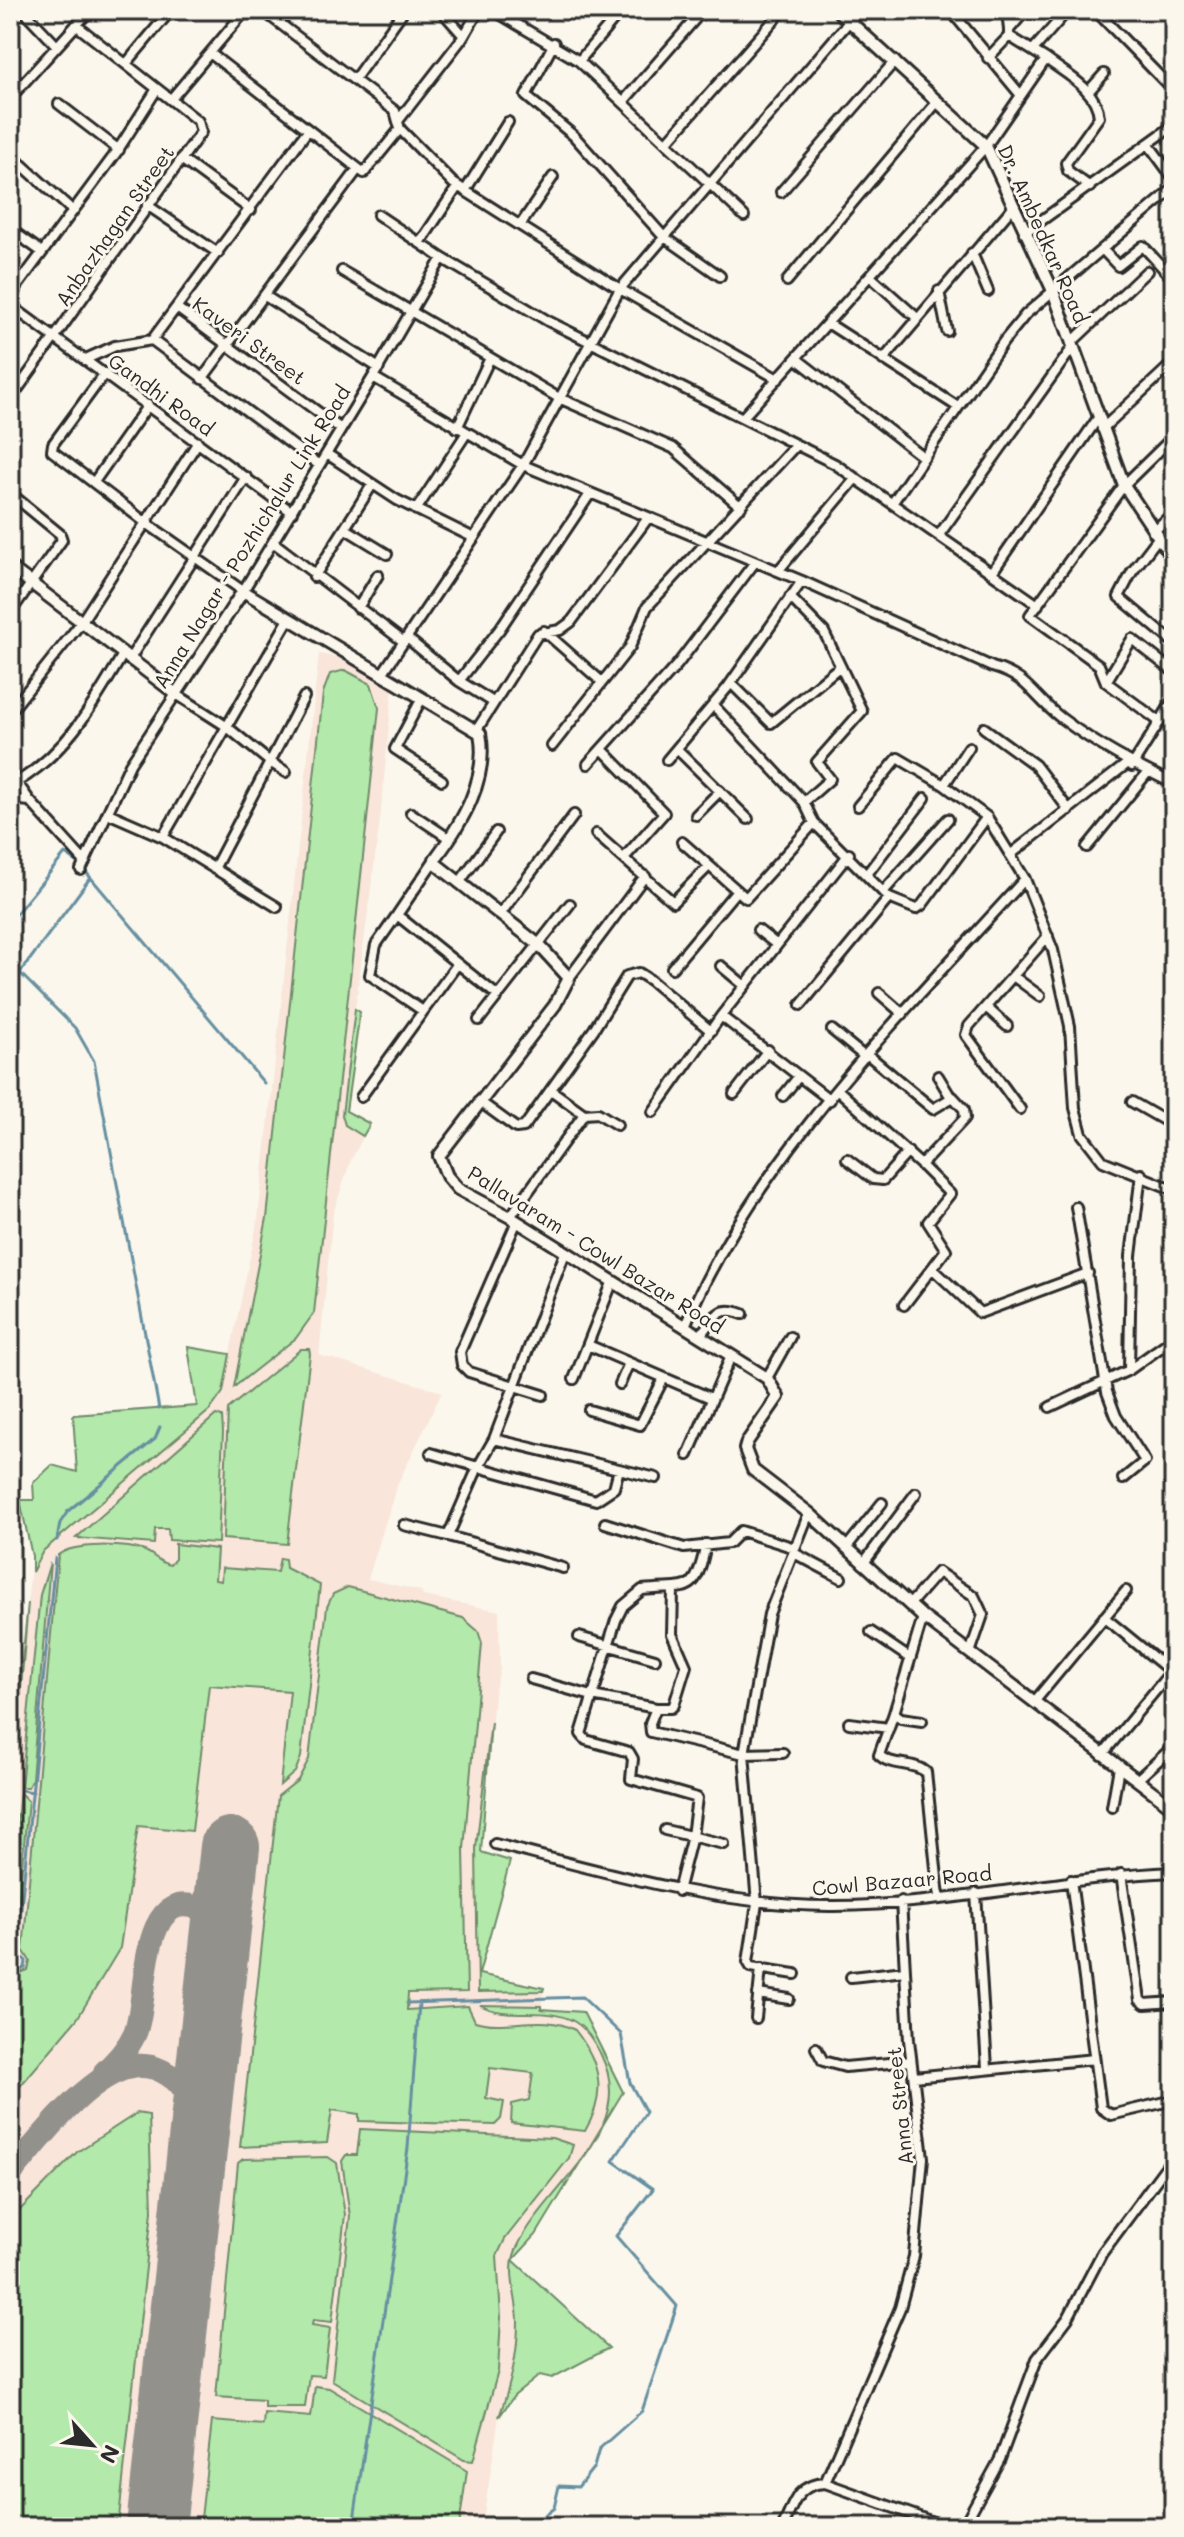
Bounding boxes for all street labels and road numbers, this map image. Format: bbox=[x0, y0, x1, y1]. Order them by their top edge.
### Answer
street label: Anbazhagan Street bbox=[49, 140, 179, 311]
street label: Dr. Ambedkar Road bbox=[993, 140, 1095, 327]
street label: Kaveri Street bbox=[188, 290, 311, 390]
street label: Gandhi Road bbox=[104, 347, 220, 441]
street label: Anna Nagar - Pozhichalur Link Road bbox=[147, 380, 356, 693]
street label: Pallavaram - Cowl Bazar Road bbox=[463, 1159, 730, 1339]
street label: Cowl Bazaar Road bbox=[811, 1859, 993, 1901]
street label: Anna Street bbox=[880, 2046, 918, 2166]

